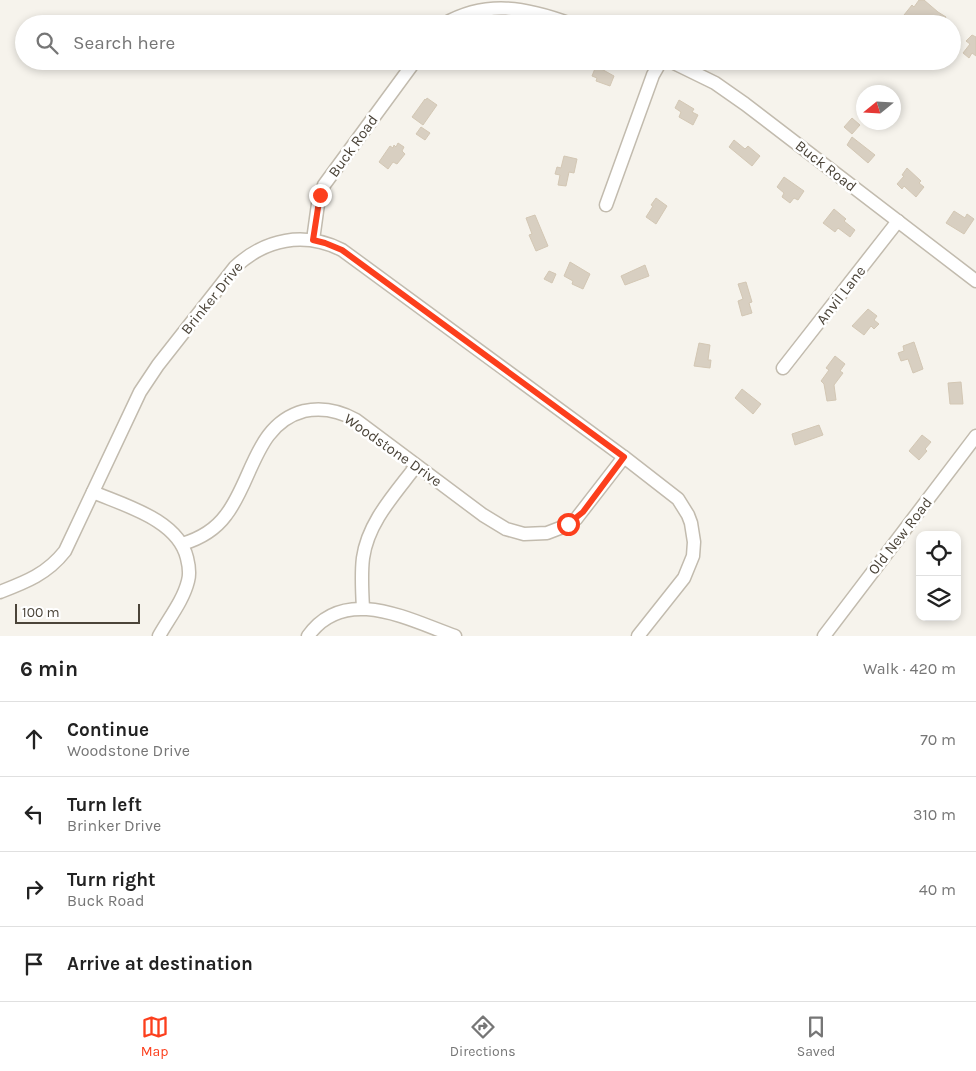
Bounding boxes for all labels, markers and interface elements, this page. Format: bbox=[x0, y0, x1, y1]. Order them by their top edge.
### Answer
search box bbox=[15, 15, 961, 70]
icon: search bbox=[33, 29, 61, 57]
text: Search here bbox=[73, 32, 175, 54]
north arrow bbox=[856, 85, 901, 130]
street label: Buck Road bbox=[324, 111, 382, 181]
street label: Buck Road bbox=[792, 137, 860, 195]
route end bbox=[309, 184, 332, 207]
street label: Brinker Drive bbox=[177, 258, 247, 338]
street label: Anvil Lane bbox=[813, 262, 869, 328]
street label: Woodstone Drive bbox=[341, 410, 445, 490]
street label: Old New Road bbox=[864, 494, 936, 578]
route start bbox=[557, 513, 580, 536]
map controls bbox=[916, 531, 961, 621]
button: locate bbox=[916, 531, 961, 576]
button: layers bbox=[916, 576, 961, 621]
scale bar bbox=[15, 601, 140, 624]
text: 100 m bbox=[22, 604, 60, 621]
text: 6 min bbox=[20, 657, 78, 681]
text: Walk · 420 m bbox=[863, 659, 956, 678]
text: Continue bbox=[67, 719, 149, 741]
icon: ahead bbox=[20, 725, 48, 753]
text: 70 m bbox=[920, 730, 956, 749]
text: Woodstone Drive bbox=[67, 741, 190, 760]
text: Turn left bbox=[67, 794, 142, 816]
icon: left bbox=[20, 800, 48, 828]
text: 310 m bbox=[913, 805, 956, 824]
text: Brinker Drive bbox=[67, 816, 161, 835]
text: Turn right bbox=[67, 869, 156, 891]
icon: right bbox=[20, 875, 48, 903]
text: 40 m bbox=[919, 880, 956, 899]
text: Buck Road bbox=[67, 891, 145, 910]
icon: arrive bbox=[20, 950, 48, 978]
text: Arrive at destination bbox=[67, 953, 253, 975]
tab: Map bbox=[141, 1013, 169, 1060]
tab: Directions bbox=[450, 1013, 516, 1060]
tab: Saved bbox=[797, 1013, 835, 1060]

